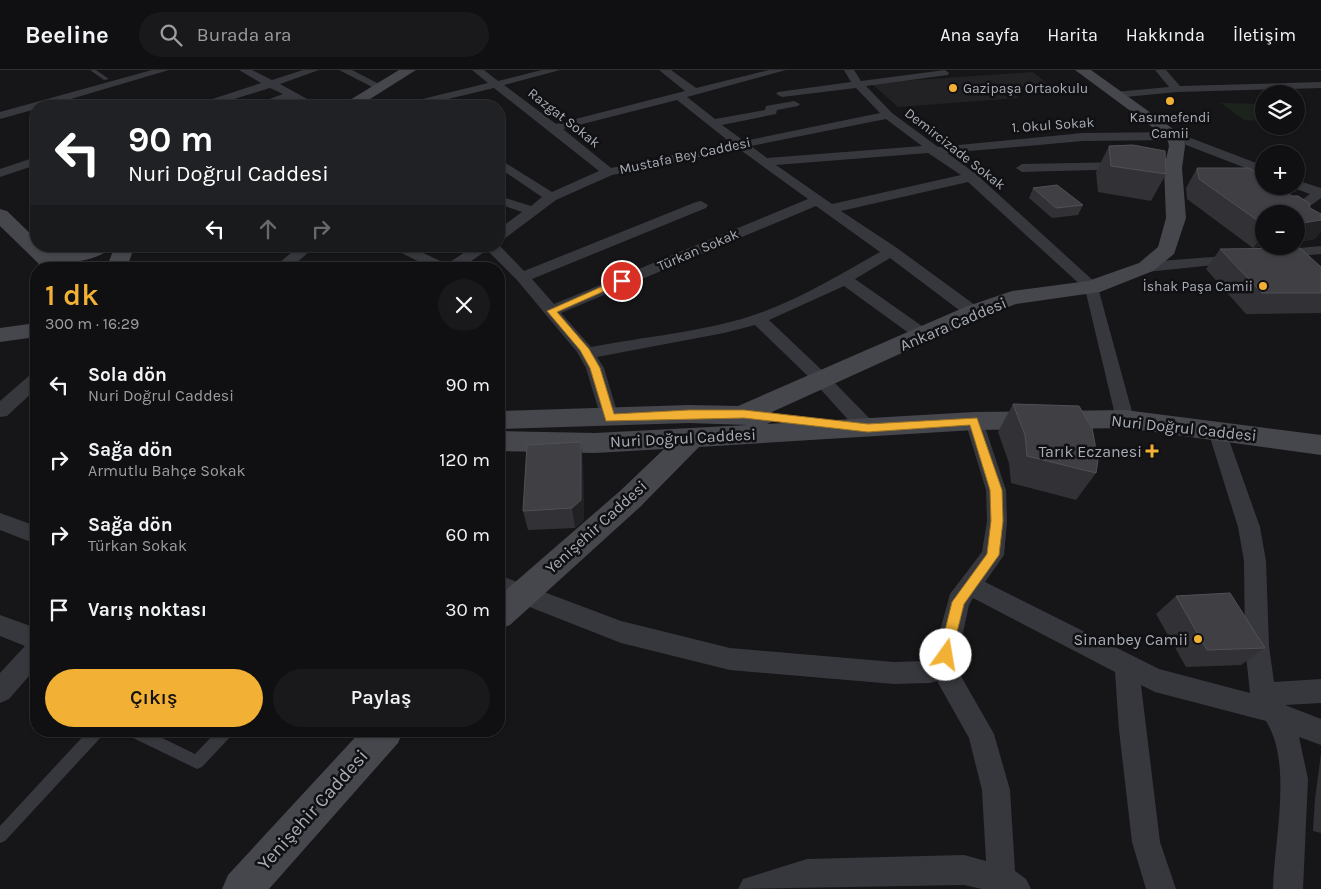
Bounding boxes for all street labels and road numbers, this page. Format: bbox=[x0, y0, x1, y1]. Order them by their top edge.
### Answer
street label: Razgat Sokak bbox=[525, 85, 603, 151]
street label: Demircizade Sokak bbox=[901, 104, 1009, 194]
street label: 1. Okul Sokak bbox=[1011, 114, 1095, 136]
street label: Mustafa Bey Caddesi bbox=[618, 134, 752, 178]
street label: Türkan Sokak bbox=[655, 225, 741, 275]
street label: Ankara Caddesi bbox=[897, 293, 1009, 355]
street label: Nuri Doğrul Caddesi bbox=[1110, 411, 1258, 445]
street label: Nuri Doğrul Caddesi bbox=[610, 425, 756, 451]
street label: Yenişehir Caddesi bbox=[541, 476, 651, 578]
street label: Yenişehir Caddesi bbox=[253, 745, 373, 875]

